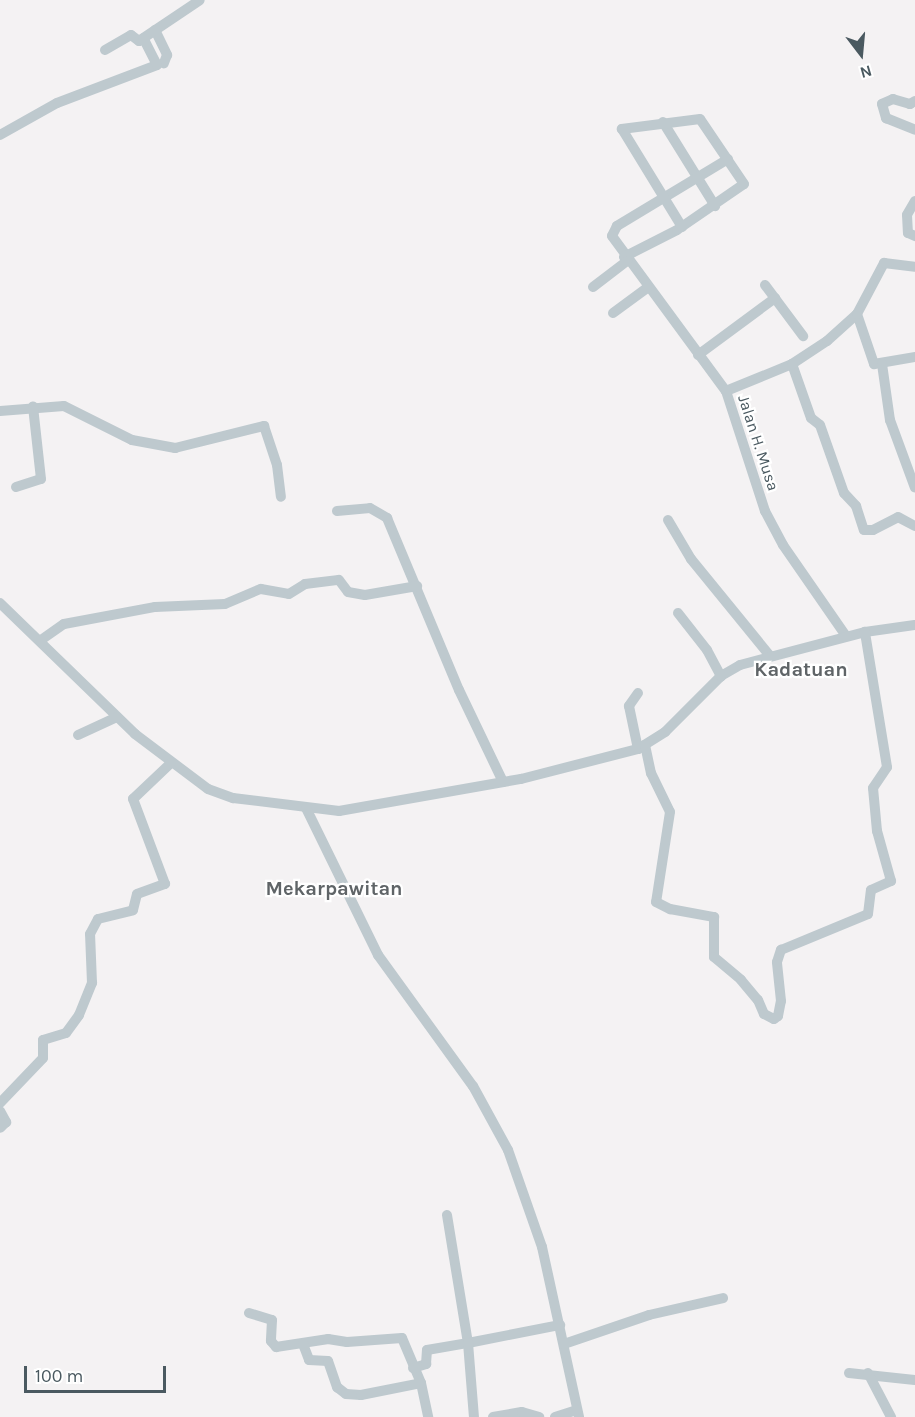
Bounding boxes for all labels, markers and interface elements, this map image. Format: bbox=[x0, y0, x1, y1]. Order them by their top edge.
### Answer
north arrow bbox=[831, 24, 891, 84]
text: N bbox=[858, 61, 874, 82]
street label: Jalan H. Musa bbox=[733, 393, 783, 493]
district label: Kadatuan bbox=[754, 657, 848, 681]
district label: Mekarpawitan bbox=[265, 876, 403, 900]
scale bar bbox=[27, 1354, 170, 1392]
text: 100 m bbox=[35, 1365, 83, 1387]

